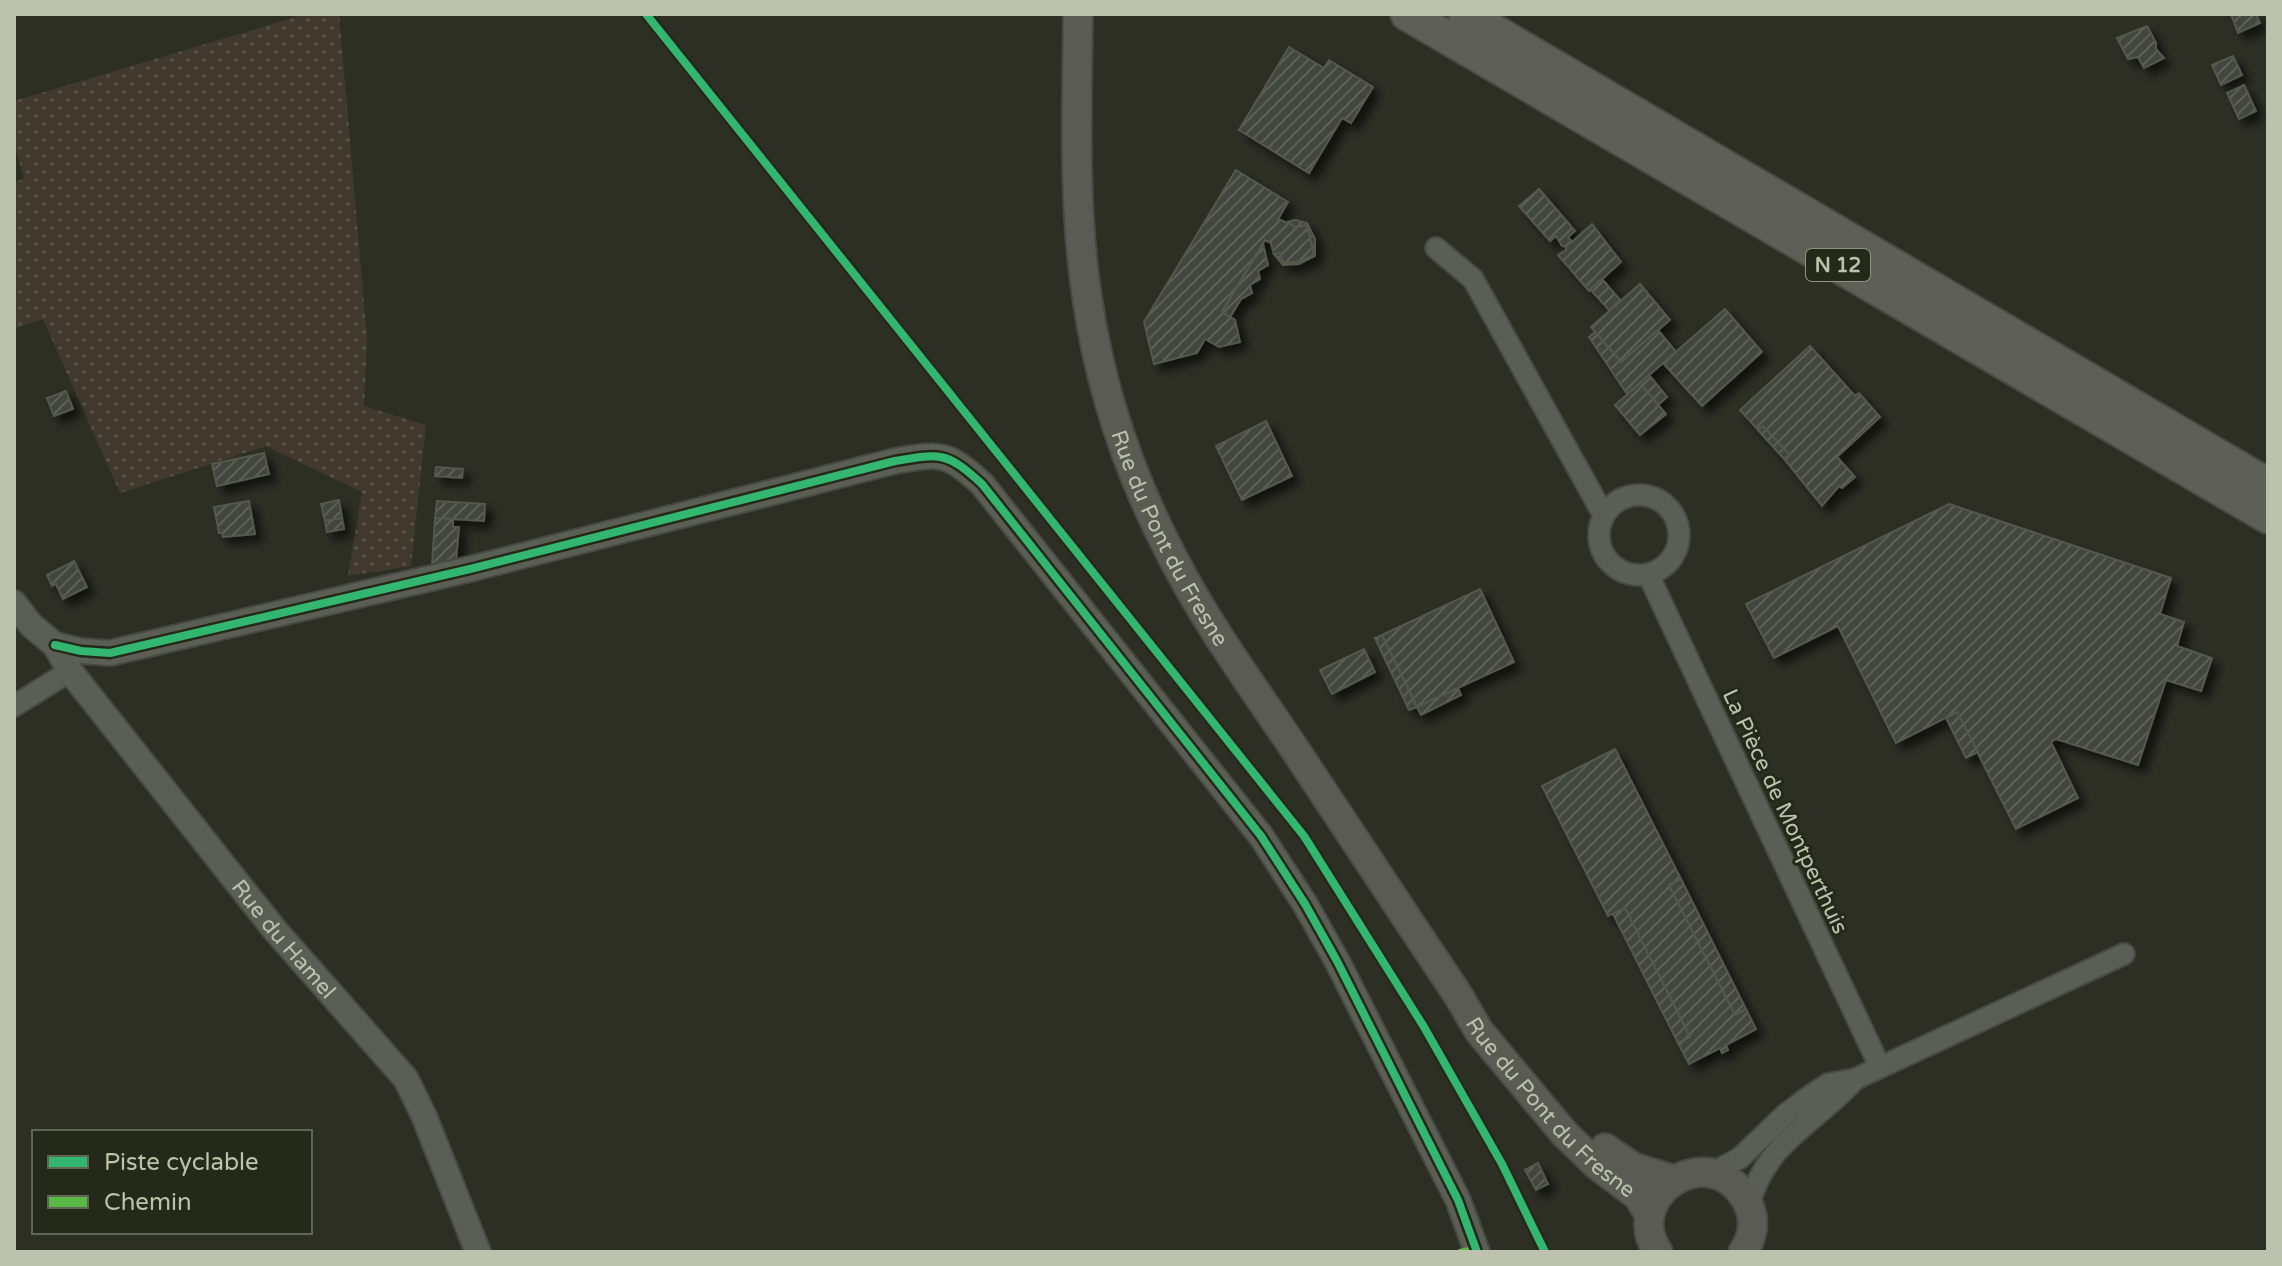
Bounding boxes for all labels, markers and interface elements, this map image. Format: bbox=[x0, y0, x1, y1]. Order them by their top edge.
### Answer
road number: N 12 bbox=[1806, 249, 1870, 281]
street label: Rue du Pont du Fresne bbox=[1105, 427, 1233, 651]
street label: La Pièce de Montperthuis bbox=[1717, 685, 1853, 938]
street label: Rue du Hamel bbox=[226, 875, 341, 1004]
street label: Rue du Pont du Fresne bbox=[1460, 1013, 1640, 1203]
legend bbox=[32, 1130, 312, 1234]
text: Piste cyclable bbox=[104, 1148, 259, 1177]
text: Chemin bbox=[104, 1188, 192, 1217]

